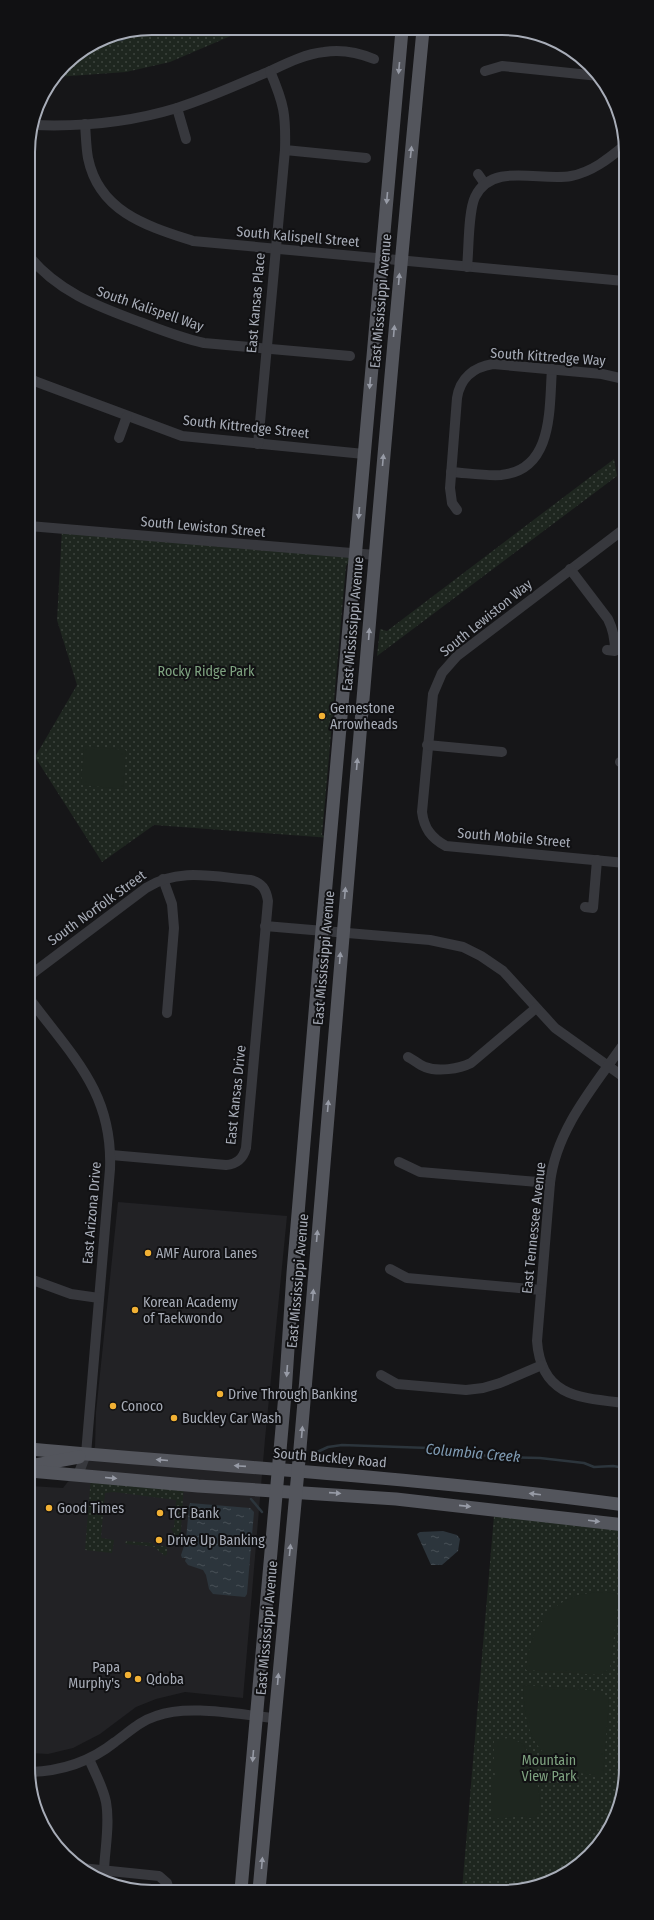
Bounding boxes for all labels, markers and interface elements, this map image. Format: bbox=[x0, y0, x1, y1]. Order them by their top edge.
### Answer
one-way arrow bbox=[395, 62, 402, 74]
one-way arrow bbox=[407, 146, 414, 158]
one-way arrow bbox=[383, 192, 390, 204]
street label: South Kalispell Street bbox=[236, 223, 361, 251]
street label: East Mississippi Avenue bbox=[367, 233, 395, 369]
street label: East Kansas Place bbox=[243, 252, 269, 354]
one-way arrow bbox=[395, 273, 402, 285]
street label: South Kalispell Way bbox=[94, 283, 206, 336]
one-way arrow bbox=[391, 325, 398, 337]
street label: South Kittredge Way bbox=[490, 344, 607, 370]
one-way arrow bbox=[367, 377, 373, 389]
street label: South Kittredge Street bbox=[182, 412, 310, 442]
one-way arrow bbox=[380, 454, 386, 466]
one-way arrow bbox=[355, 507, 362, 519]
street label: South Lewiston Street bbox=[140, 513, 267, 541]
street label: East Mississippi Avenue bbox=[339, 556, 367, 692]
street label: South Lewiston Way bbox=[436, 575, 536, 660]
one-way arrow bbox=[366, 628, 373, 640]
park label: Rocky Ridge Park bbox=[158, 663, 255, 680]
place label: Gemestone Arrowheads bbox=[330, 700, 398, 733]
marker: Gemestone Arrowheads bbox=[317, 711, 327, 721]
one-way arrow bbox=[354, 758, 361, 770]
street label: South Mobile Street bbox=[457, 825, 572, 851]
street label: South Norfolk Street bbox=[45, 866, 150, 949]
one-way arrow bbox=[342, 887, 349, 899]
street label: East Mississippi Avenue bbox=[310, 890, 338, 1026]
one-way arrow bbox=[336, 952, 343, 965]
street label: East Kansas Drive bbox=[222, 1044, 250, 1146]
one-way arrow bbox=[324, 1100, 331, 1112]
street label: East Arizona Drive bbox=[79, 1161, 105, 1265]
street label: East Tennessee Avenue bbox=[519, 1161, 549, 1295]
street label: East Mississippi Avenue bbox=[284, 1213, 312, 1349]
one-way arrow bbox=[314, 1230, 321, 1242]
place label: AMF Aurora Lanes bbox=[156, 1245, 257, 1262]
marker: AMF Aurora Lanes bbox=[143, 1248, 153, 1258]
one-way arrow bbox=[309, 1289, 316, 1301]
place label: Korean Academy of Taekwondo bbox=[143, 1294, 239, 1327]
marker: Korean Academy of Taekwondo bbox=[130, 1305, 140, 1315]
one-way arrow bbox=[283, 1365, 290, 1377]
place label: Drive Through Banking bbox=[228, 1386, 358, 1403]
marker: Drive Through Banking bbox=[215, 1389, 225, 1399]
place label: Conoco bbox=[121, 1398, 163, 1415]
marker: Conoco bbox=[108, 1401, 118, 1411]
place label: Buckley Car Wash bbox=[182, 1410, 282, 1427]
marker: Buckley Car Wash bbox=[169, 1413, 179, 1423]
one-way arrow bbox=[298, 1426, 305, 1438]
water label: Columbia Creek bbox=[425, 1440, 522, 1466]
street label: South Buckley Road bbox=[273, 1445, 387, 1471]
one-way arrow bbox=[156, 1457, 168, 1463]
one-way arrow bbox=[234, 1462, 246, 1469]
one-way arrow bbox=[105, 1474, 117, 1481]
one-way arrow bbox=[329, 1490, 341, 1497]
one-way arrow bbox=[529, 1491, 541, 1497]
place label: Good Times bbox=[57, 1500, 124, 1517]
one-way arrow bbox=[459, 1502, 471, 1509]
marker: Good Times bbox=[44, 1503, 54, 1513]
place label: TCF Bank bbox=[168, 1505, 219, 1522]
marker: TCF Bank bbox=[155, 1508, 165, 1518]
one-way arrow bbox=[588, 1518, 600, 1524]
place label: Drive Up Banking bbox=[167, 1532, 265, 1549]
marker: Drive Up Banking bbox=[154, 1535, 164, 1545]
one-way arrow bbox=[287, 1544, 294, 1556]
street label: East Mississippi Avenue bbox=[253, 1560, 281, 1696]
place label: Papa Murphy's bbox=[68, 1659, 120, 1692]
marker: Papa Murphy's bbox=[123, 1670, 133, 1680]
place label: Qdoba bbox=[146, 1671, 184, 1688]
one-way arrow bbox=[275, 1673, 282, 1685]
marker: Qdoba bbox=[133, 1674, 143, 1684]
one-way arrow bbox=[250, 1750, 256, 1762]
park label: Mountain View Park bbox=[522, 1752, 577, 1785]
one-way arrow bbox=[258, 1857, 265, 1869]

